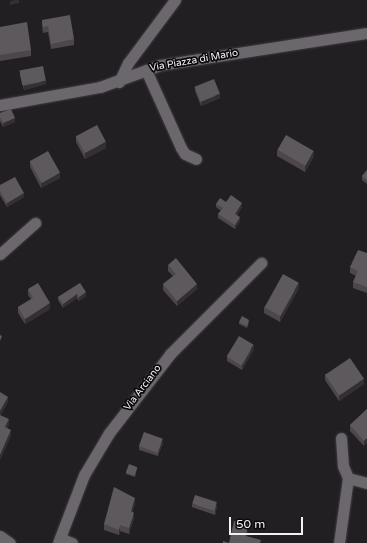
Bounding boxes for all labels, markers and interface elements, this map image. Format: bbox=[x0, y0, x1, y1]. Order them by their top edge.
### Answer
street label: Via Piazza di Mario bbox=[149, 47, 239, 75]
street label: Via Arciano bbox=[122, 363, 164, 413]
scale bar bbox=[231, 509, 305, 535]
text: 50 m bbox=[236, 517, 265, 531]

